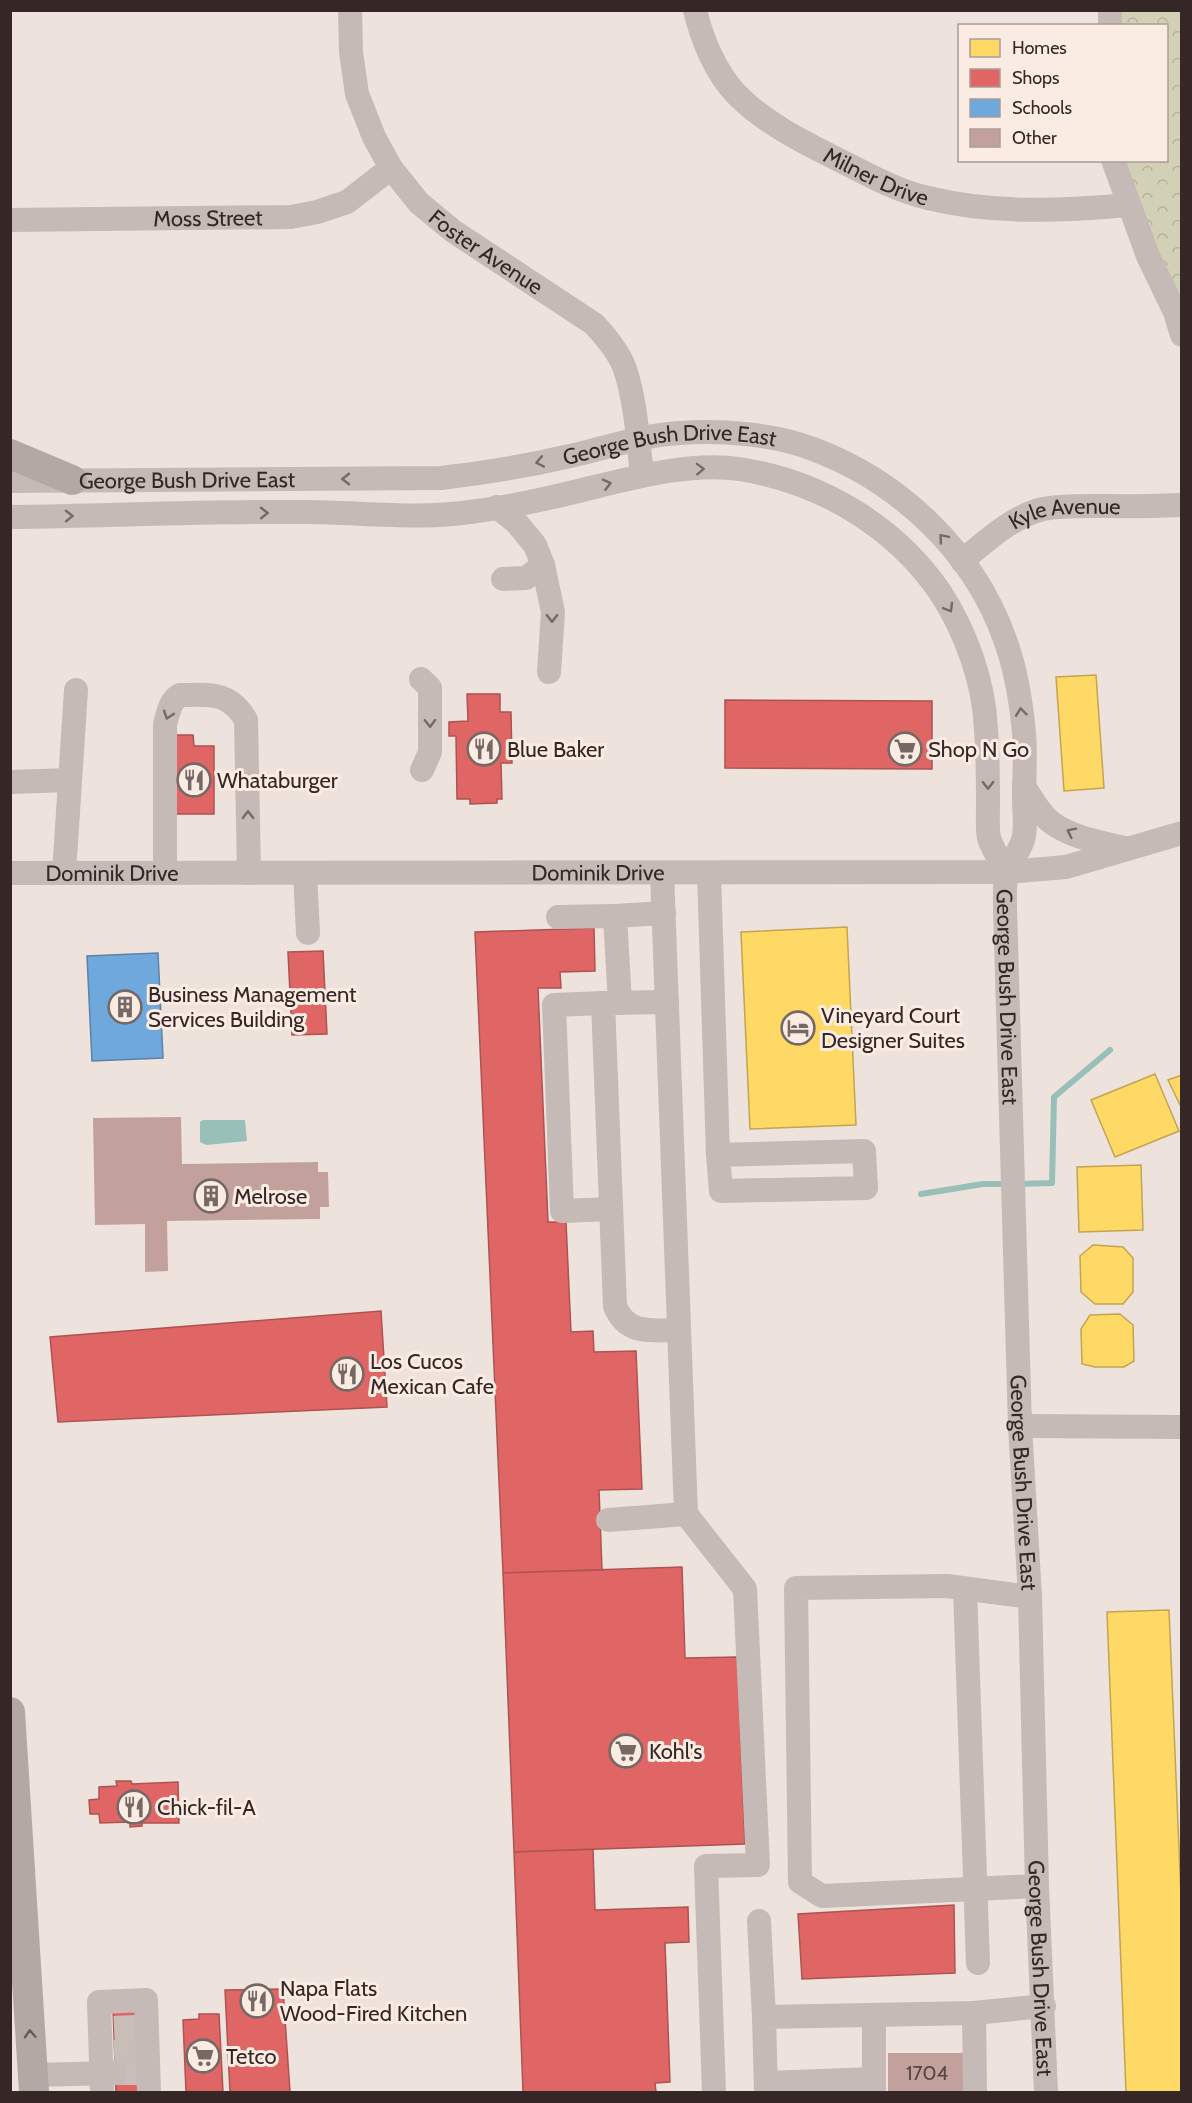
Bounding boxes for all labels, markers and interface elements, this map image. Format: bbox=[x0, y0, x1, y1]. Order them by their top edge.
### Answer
legend bbox=[958, 24, 1168, 162]
text: Homes bbox=[1012, 37, 1067, 59]
text: Shops bbox=[1012, 67, 1060, 89]
text: Schools bbox=[1012, 97, 1072, 119]
text: Other bbox=[1012, 127, 1057, 149]
street label: Milner Drive bbox=[819, 142, 931, 212]
street label: Moss Street bbox=[153, 204, 263, 232]
street label: Foster Avenue bbox=[423, 204, 548, 301]
street label: George Bush Drive East bbox=[560, 419, 779, 471]
one-way arrow bbox=[535, 455, 545, 468]
one-way arrow bbox=[695, 462, 704, 475]
street label: George Bush Drive East bbox=[79, 466, 296, 495]
one-way arrow bbox=[341, 473, 350, 485]
one-way arrow bbox=[602, 478, 612, 491]
street label: Kyle Avenue bbox=[1004, 493, 1121, 535]
one-way arrow bbox=[259, 506, 268, 519]
one-way arrow bbox=[64, 510, 73, 522]
one-way arrow bbox=[939, 534, 950, 545]
one-way arrow bbox=[942, 602, 953, 612]
one-way arrow bbox=[546, 614, 558, 623]
one-way arrow bbox=[1016, 708, 1028, 717]
one-way arrow bbox=[163, 709, 176, 720]
one-way arrow bbox=[424, 719, 436, 728]
restaurant icon: Blue Baker bbox=[466, 731, 502, 767]
supermarket icon: Shop N Go bbox=[887, 731, 923, 767]
place label: Blue Baker bbox=[507, 736, 604, 763]
place label: Shop N Go bbox=[928, 736, 1029, 763]
restaurant icon: Whataburger bbox=[176, 762, 212, 798]
place label: Whataburger bbox=[217, 767, 338, 794]
one-way arrow bbox=[981, 780, 994, 789]
one-way arrow bbox=[242, 810, 254, 819]
one-way arrow bbox=[1066, 828, 1077, 840]
street label: Dominik Drive bbox=[531, 859, 665, 886]
street label: Dominik Drive bbox=[45, 860, 179, 887]
street label: George Bush Drive East bbox=[991, 889, 1024, 1106]
place label: Business Management Services Building bbox=[148, 981, 357, 1033]
building icon: Business Management Services Building bbox=[107, 989, 143, 1025]
place label: Vineyard Court Designer Suites bbox=[821, 1002, 965, 1054]
hotel icon: Vineyard Court Designer Suites bbox=[780, 1010, 816, 1046]
building icon: Melrose bbox=[193, 1178, 229, 1214]
place label: Melrose bbox=[234, 1183, 307, 1210]
place label: Los Cucos Mexican Cafe bbox=[370, 1348, 494, 1400]
restaurant icon: Los Cucos Mexican Cafe bbox=[329, 1356, 365, 1392]
street label: George Bush Drive East bbox=[1005, 1374, 1043, 1592]
supermarket icon: Kohl's bbox=[608, 1733, 644, 1769]
place label: Kohl's bbox=[649, 1738, 702, 1765]
restaurant icon: Chick-fil-A bbox=[116, 1789, 152, 1825]
place label: Chick-fil-A bbox=[157, 1794, 256, 1821]
street label: George Bush Drive East bbox=[1022, 1860, 1058, 2077]
place label: Napa Flats Wood-Fired Kitchen bbox=[280, 1975, 467, 2027]
restaurant icon: Napa Flats Wood-Fired Kitchen bbox=[239, 1983, 275, 2019]
one-way arrow bbox=[24, 2030, 37, 2039]
supermarket icon: Tetco bbox=[185, 2038, 221, 2074]
place label: Tetco bbox=[226, 2043, 277, 2070]
house number: 1704 bbox=[906, 2061, 948, 2085]

